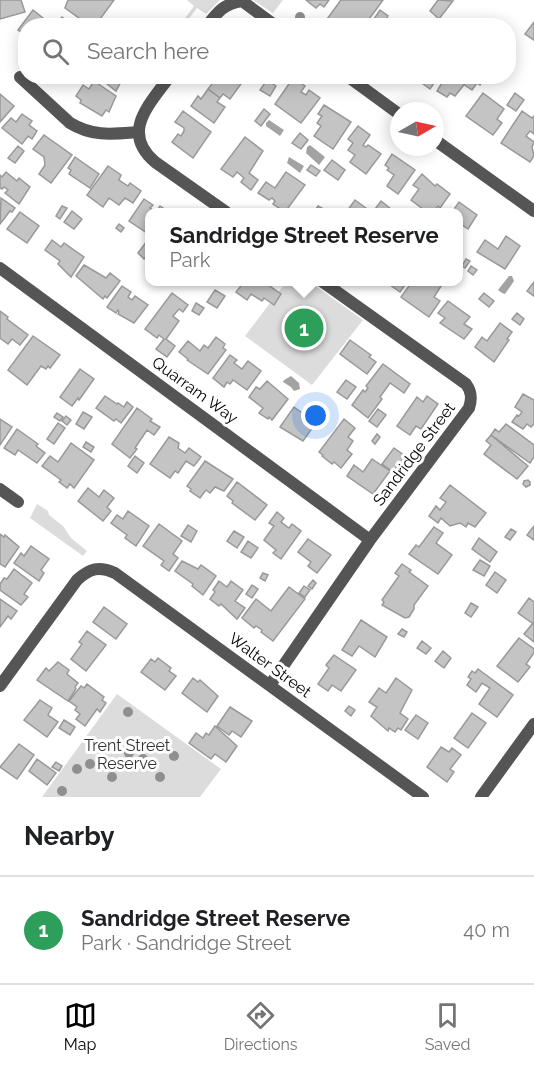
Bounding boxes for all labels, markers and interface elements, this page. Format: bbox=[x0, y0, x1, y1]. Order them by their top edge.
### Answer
search box bbox=[18, 18, 516, 84]
icon: search bbox=[39, 35, 72, 68]
text: Search here bbox=[87, 38, 209, 64]
north arrow bbox=[390, 102, 444, 156]
popup bbox=[145, 208, 463, 286]
text: Sandridge Street Reserve bbox=[169, 222, 439, 248]
text: Park bbox=[169, 248, 210, 272]
pin: 1 bbox=[284, 306, 324, 350]
street label: Quarram Way bbox=[148, 353, 242, 428]
street label: Sandridge Street bbox=[369, 398, 459, 509]
your location bbox=[301, 401, 330, 430]
street label: Walter Street bbox=[225, 629, 315, 702]
park label: Trent Street Reserve bbox=[84, 736, 171, 773]
text: Nearby bbox=[24, 821, 114, 851]
text: Sandridge Street Reserve bbox=[81, 905, 350, 931]
text: 1 bbox=[39, 918, 48, 942]
text: 40 m bbox=[463, 918, 510, 942]
text: Park · Sandridge Street bbox=[81, 931, 291, 955]
tab: Map bbox=[64, 999, 97, 1054]
tab: Directions bbox=[224, 999, 298, 1054]
tab: Saved bbox=[425, 999, 470, 1054]

